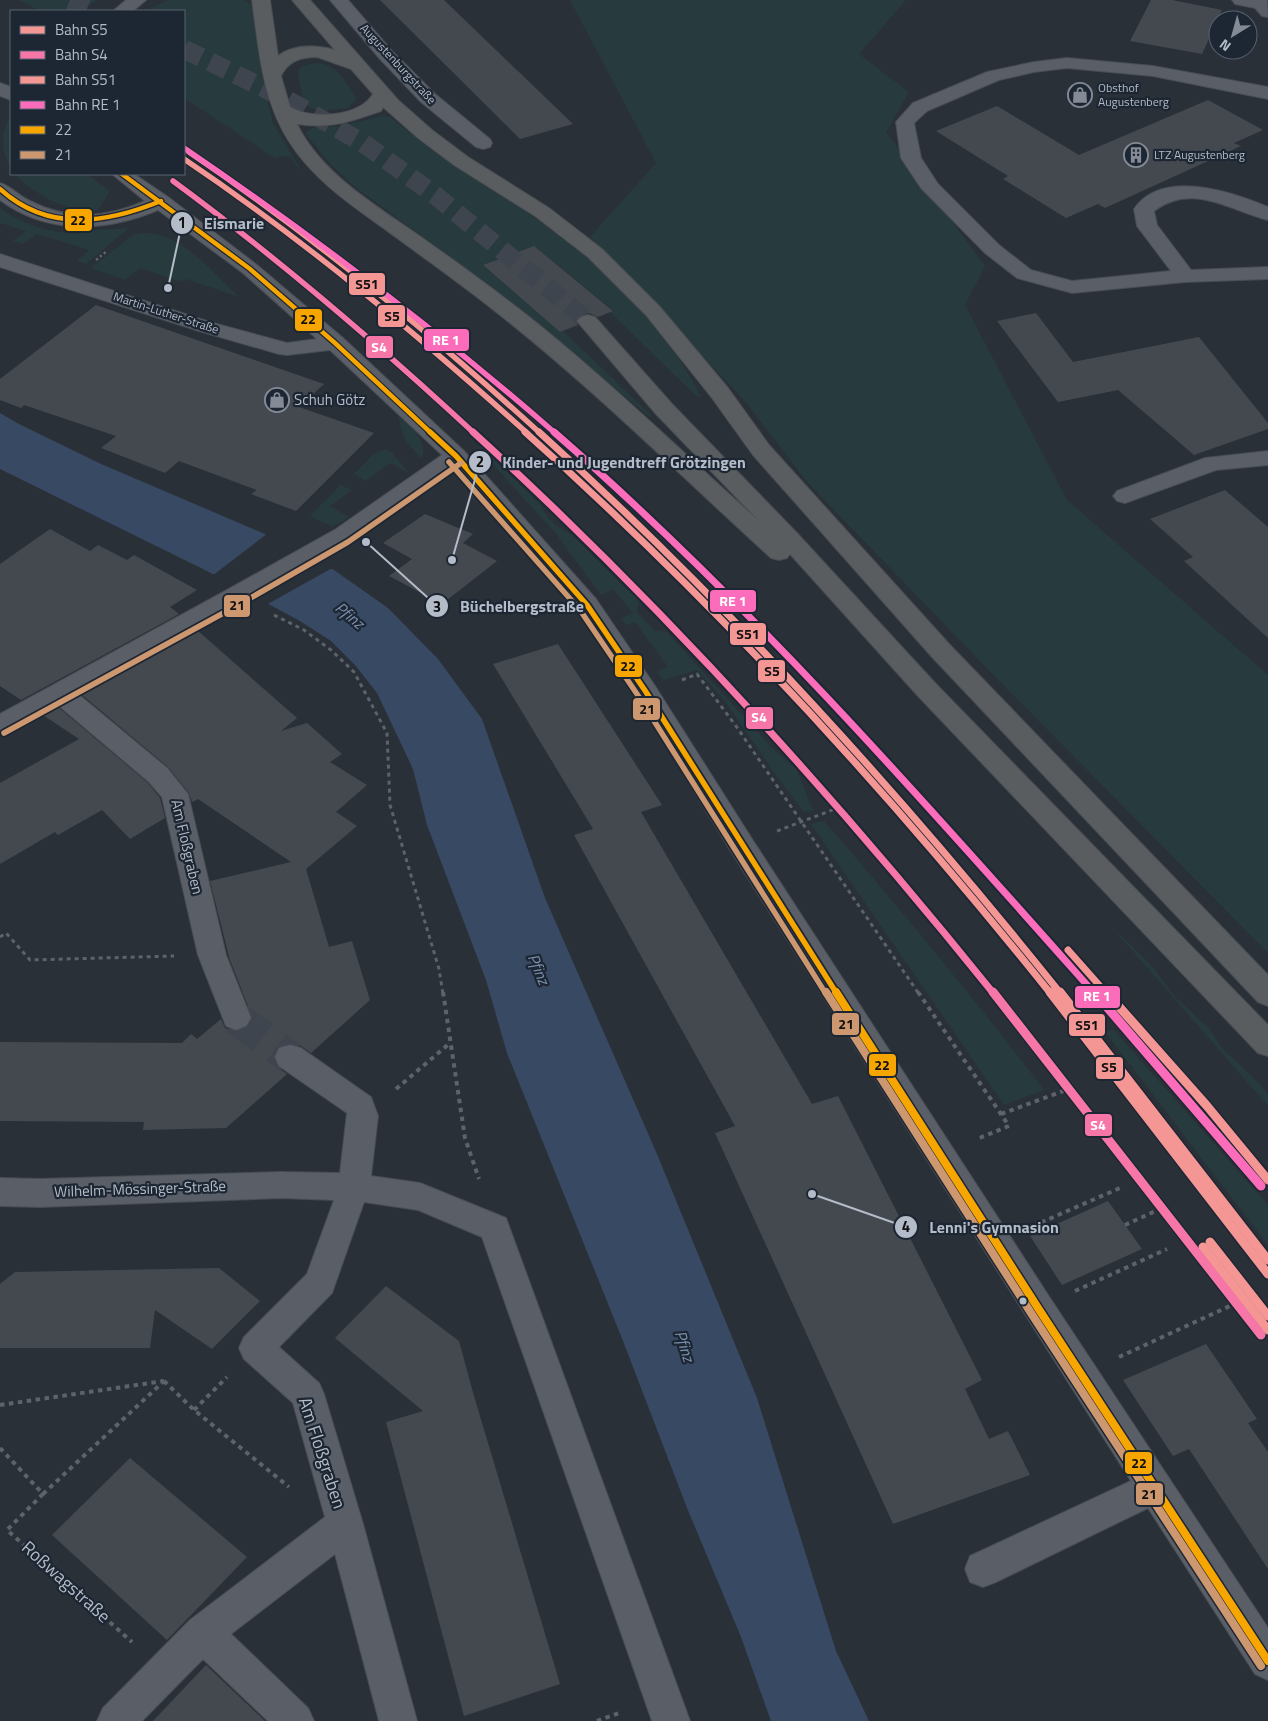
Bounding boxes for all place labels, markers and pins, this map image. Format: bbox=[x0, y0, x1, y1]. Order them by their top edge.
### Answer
place label: Obsthof Augustenberg bbox=[1098, 78, 1169, 111]
shop icon: Obsthof Augustenberg bbox=[1067, 82, 1093, 108]
building icon: LTZ Augustenberg bbox=[1123, 142, 1149, 168]
place label: LTZ Augustenberg bbox=[1154, 145, 1245, 164]
callout: Eismarie bbox=[169, 208, 275, 239]
shop icon: Schuh Götz bbox=[264, 387, 290, 413]
place label: Schuh Götz bbox=[294, 388, 365, 411]
callout: Kinder- und Jugendtreff Grötzingen bbox=[467, 446, 756, 477]
callout: Büchelbergstraße bbox=[425, 591, 593, 622]
callout: Lenni's Gymnasion bbox=[894, 1212, 1069, 1243]
unlabelled marker bbox=[1018, 1296, 1028, 1306]

